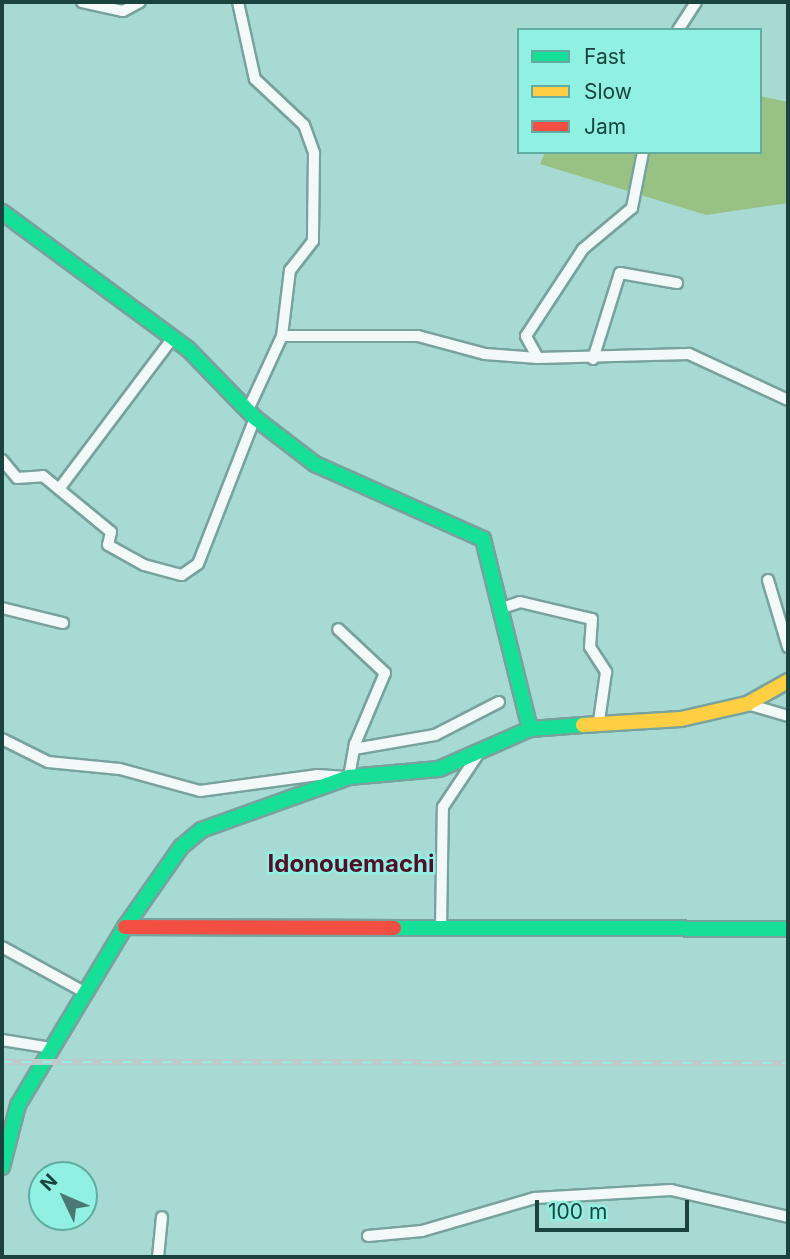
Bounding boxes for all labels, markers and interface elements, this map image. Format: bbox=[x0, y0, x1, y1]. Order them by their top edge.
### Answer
legend bbox=[517, 28, 762, 154]
text: Fast bbox=[584, 44, 626, 69]
text: Slow bbox=[584, 79, 632, 104]
text: Jam bbox=[584, 114, 626, 139]
district label: Idonouemachi bbox=[268, 850, 434, 878]
north arrow bbox=[28, 1161, 98, 1231]
text: N bbox=[36, 1169, 62, 1196]
scale bar bbox=[538, 1186, 692, 1230]
text: 100 m bbox=[548, 1199, 607, 1224]

